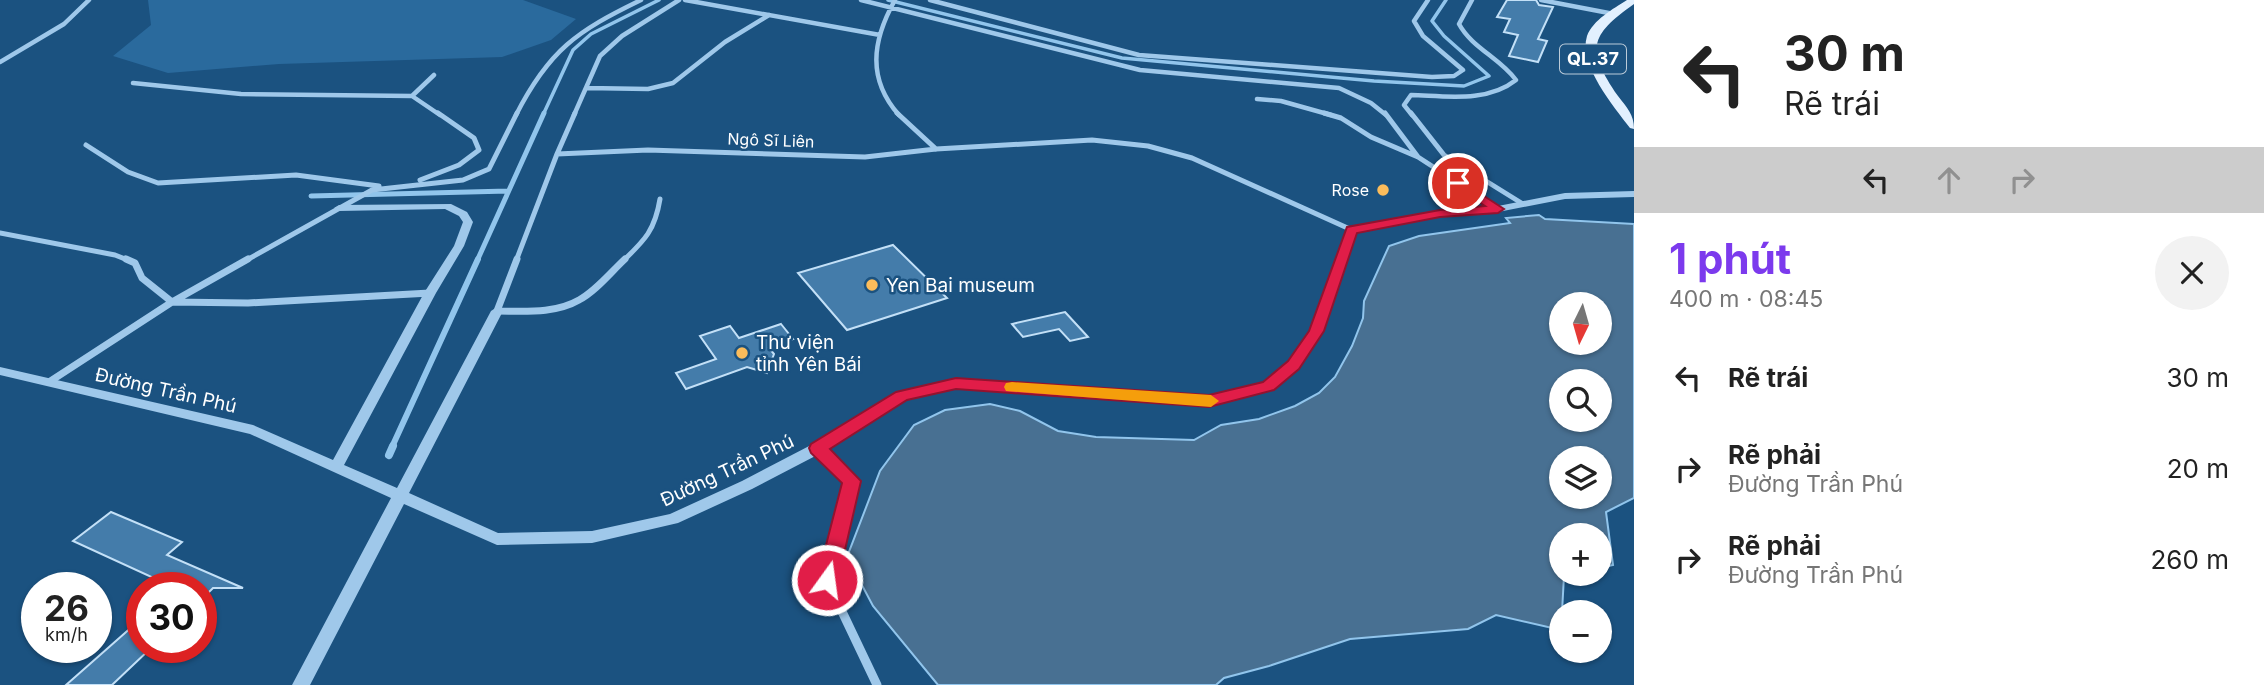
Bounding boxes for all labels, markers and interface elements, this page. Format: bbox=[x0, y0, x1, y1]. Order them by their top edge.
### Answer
text: 30 m bbox=[1784, 24, 1905, 83]
icon: left bbox=[1669, 28, 1760, 119]
road number: QL.37 bbox=[1560, 44, 1626, 74]
text: Rẽ trái bbox=[1784, 84, 1880, 123]
street label: Ngô Sĩ Liên bbox=[727, 128, 815, 152]
pin bbox=[1428, 153, 1488, 213]
icon: left bbox=[1857, 161, 1895, 199]
icon: ahead bbox=[1930, 161, 1968, 199]
icon: right bbox=[2003, 161, 2041, 199]
icon: arrive bbox=[1439, 164, 1477, 202]
place label: Rose bbox=[1332, 180, 1369, 200]
marker: Rose bbox=[1375, 182, 1391, 198]
text: 1 phút bbox=[1669, 233, 1791, 284]
button: close bbox=[2155, 236, 2229, 310]
place label: Yen Bai museum bbox=[886, 274, 1035, 297]
marker: Yen Bai museum bbox=[864, 277, 880, 293]
text: 400 m · 08:45 bbox=[1669, 285, 1823, 313]
north arrow bbox=[1549, 292, 1612, 355]
map controls bbox=[1549, 292, 1612, 663]
place label: Thư viện tỉnh Yên Bái bbox=[756, 331, 861, 376]
marker: Thư viện tỉnh Yên Bái bbox=[734, 345, 750, 361]
icon: left bbox=[1669, 359, 1707, 397]
text: Rẽ trái bbox=[1728, 362, 1808, 393]
text: 30 m bbox=[2166, 362, 2229, 393]
street label: Đường Trần Phú bbox=[93, 363, 239, 418]
button: search bbox=[1549, 369, 1612, 432]
street label: Đường Trần Phú bbox=[657, 429, 798, 511]
text: Rẽ phải bbox=[1728, 439, 1821, 470]
button: layers bbox=[1549, 446, 1612, 509]
icon: right bbox=[1669, 450, 1707, 488]
text: 20 m bbox=[2167, 453, 2229, 484]
text: Đường Trần Phú bbox=[1728, 470, 1903, 498]
button: + bbox=[1549, 523, 1612, 586]
text: Rẽ phải bbox=[1728, 530, 1821, 561]
icon: right bbox=[1669, 541, 1707, 579]
position arrow bbox=[790, 543, 864, 617]
text: 260 m bbox=[2151, 544, 2229, 575]
text: Đường Trần Phú bbox=[1728, 561, 1903, 589]
speed limit sign: 30 bbox=[126, 572, 217, 663]
text: 26 bbox=[44, 587, 89, 629]
button: − bbox=[1549, 600, 1612, 663]
text: km/h bbox=[45, 624, 88, 645]

